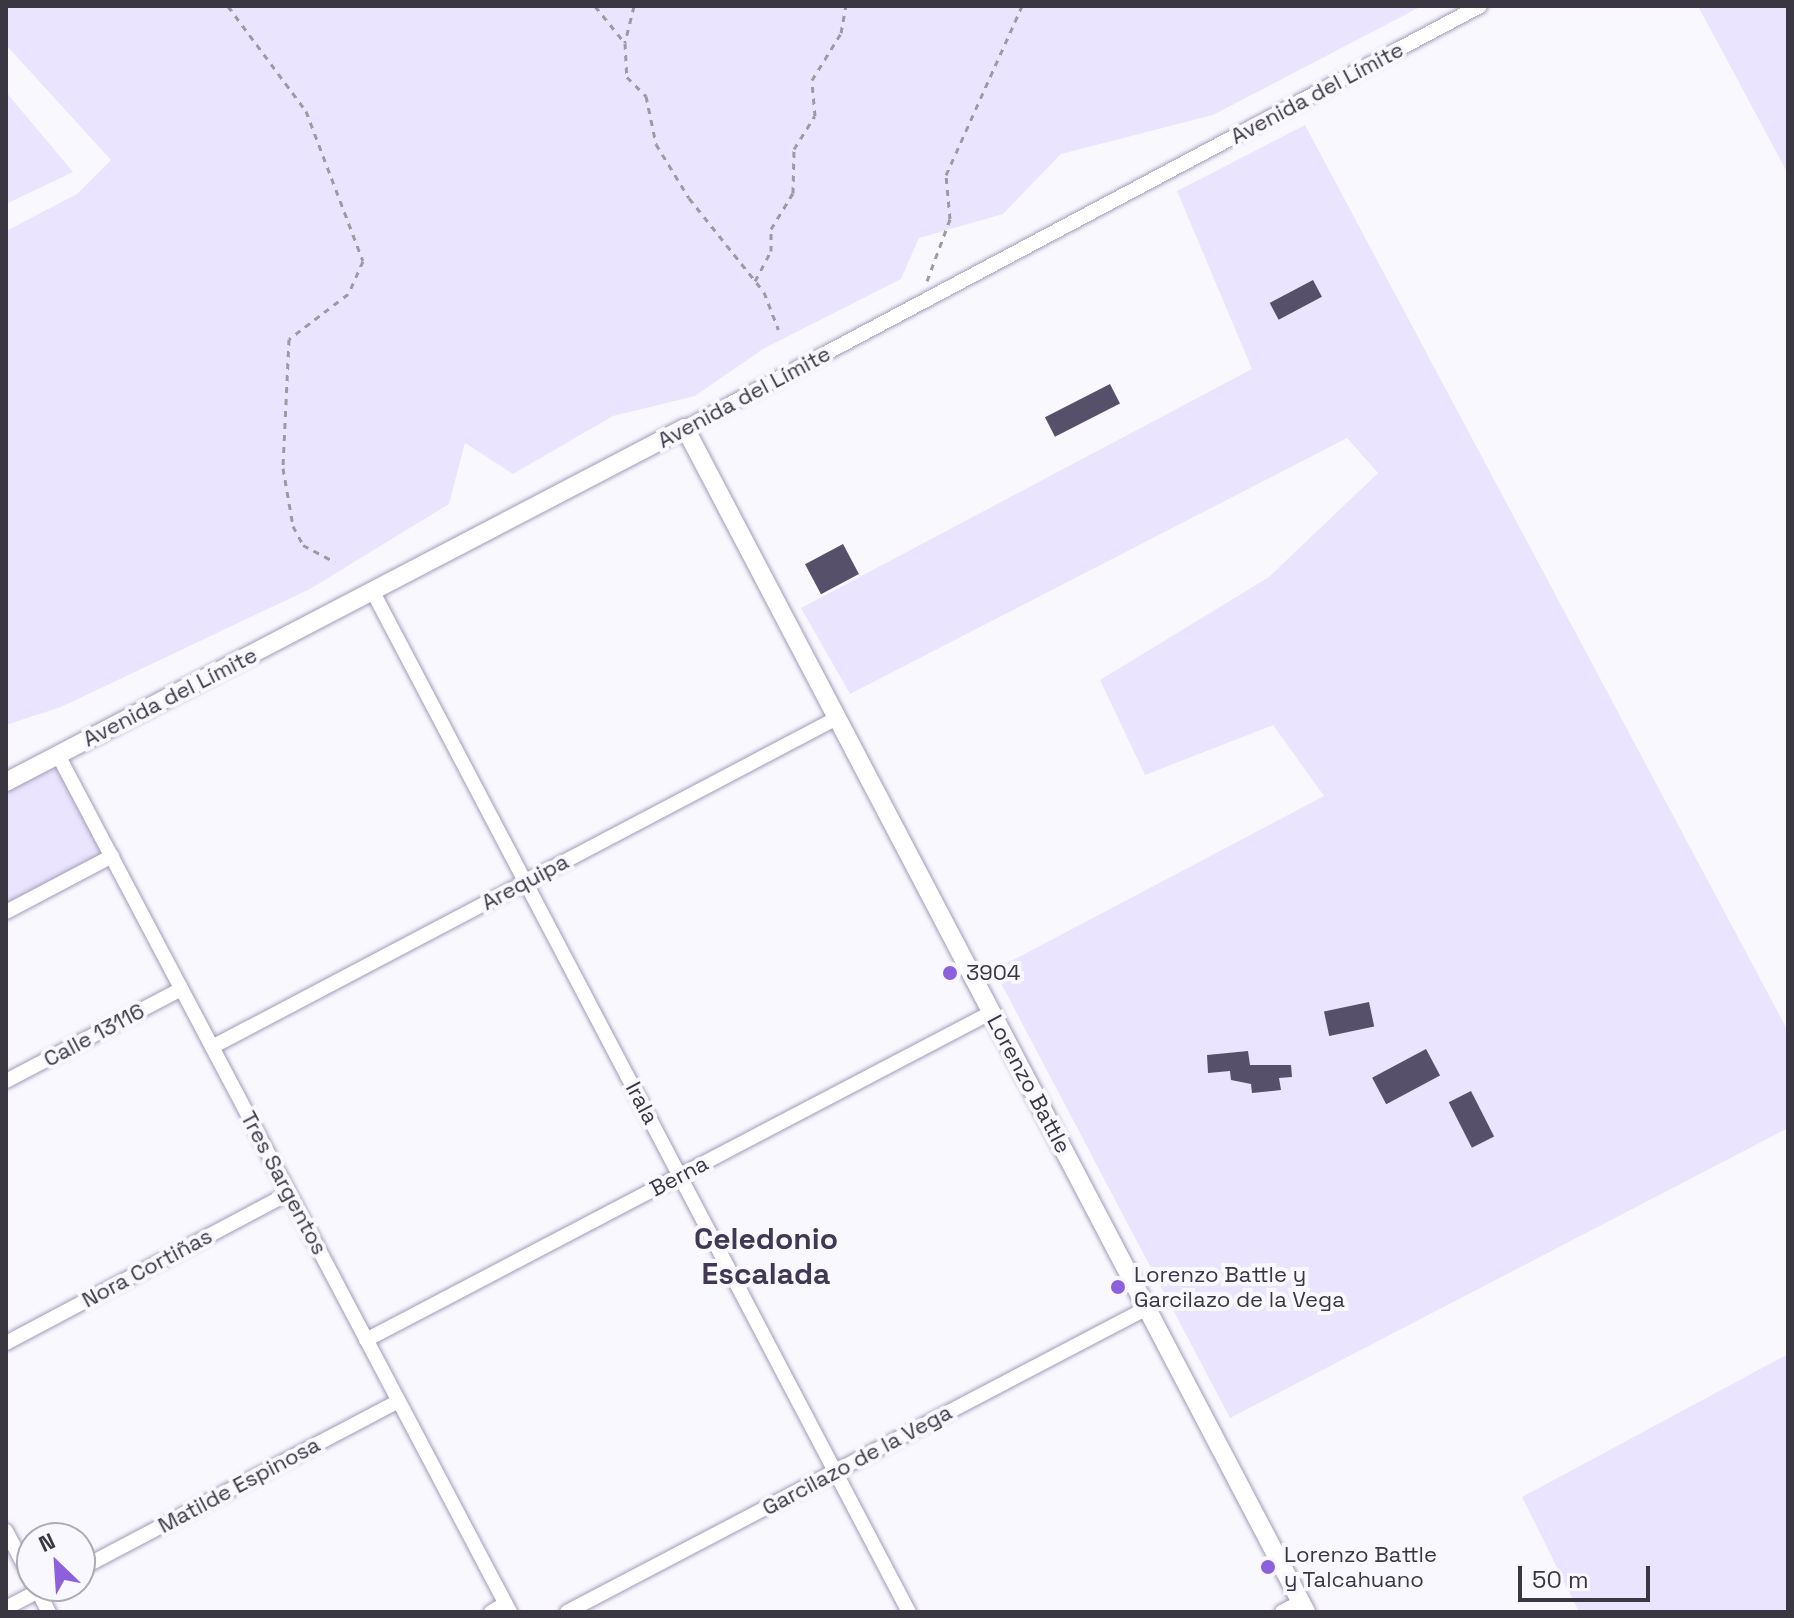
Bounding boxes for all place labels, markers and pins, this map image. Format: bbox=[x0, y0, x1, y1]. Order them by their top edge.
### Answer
place label: 3904 bbox=[966, 960, 1021, 986]
marker: 3904 bbox=[941, 964, 959, 982]
place label: Lorenzo Battle y Garcilazo de la Vega bbox=[1134, 1261, 1345, 1312]
marker: Lorenzo Battle y Garcilazo de la Vega bbox=[1109, 1278, 1127, 1296]
place label: Lorenzo Battle y Talcahuano bbox=[1284, 1541, 1437, 1592]
marker: Lorenzo Battle y Talcahuano bbox=[1259, 1558, 1277, 1576]

